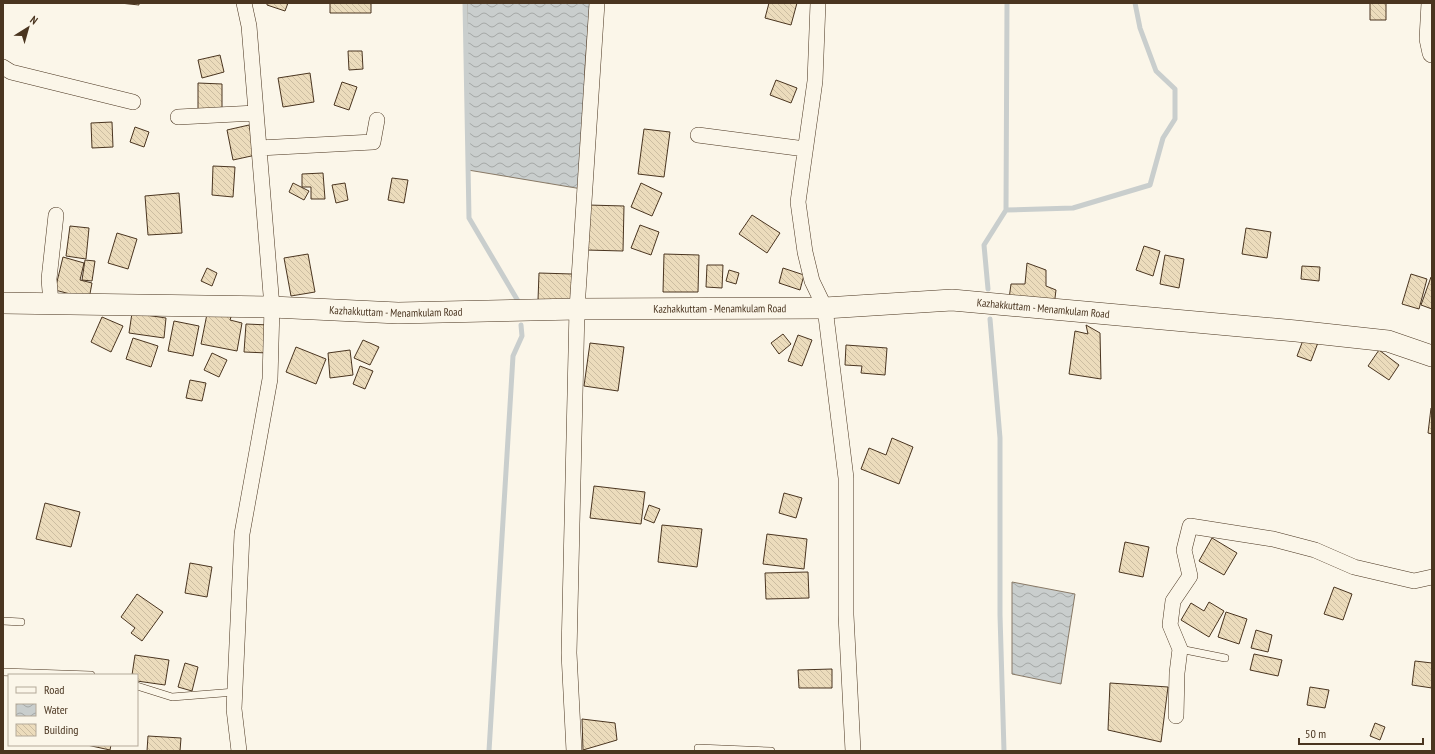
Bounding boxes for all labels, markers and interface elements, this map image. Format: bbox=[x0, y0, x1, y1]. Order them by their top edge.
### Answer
north arrow bbox=[8, 8, 48, 48]
text: N bbox=[27, 13, 41, 27]
street label: Kazhakkuttam - Menamkulam Road bbox=[976, 295, 1110, 321]
street label: Kazhakkuttam - Menamkulam Road bbox=[653, 301, 787, 316]
street label: Kazhakkuttam - Menamkulam Road bbox=[329, 303, 463, 320]
legend bbox=[8, 674, 138, 746]
text: Road bbox=[44, 682, 64, 697]
text: Water bbox=[44, 702, 69, 717]
scale bar bbox=[1299, 720, 1423, 746]
text: Building bbox=[44, 722, 79, 737]
text: 50 m bbox=[1305, 726, 1326, 741]

